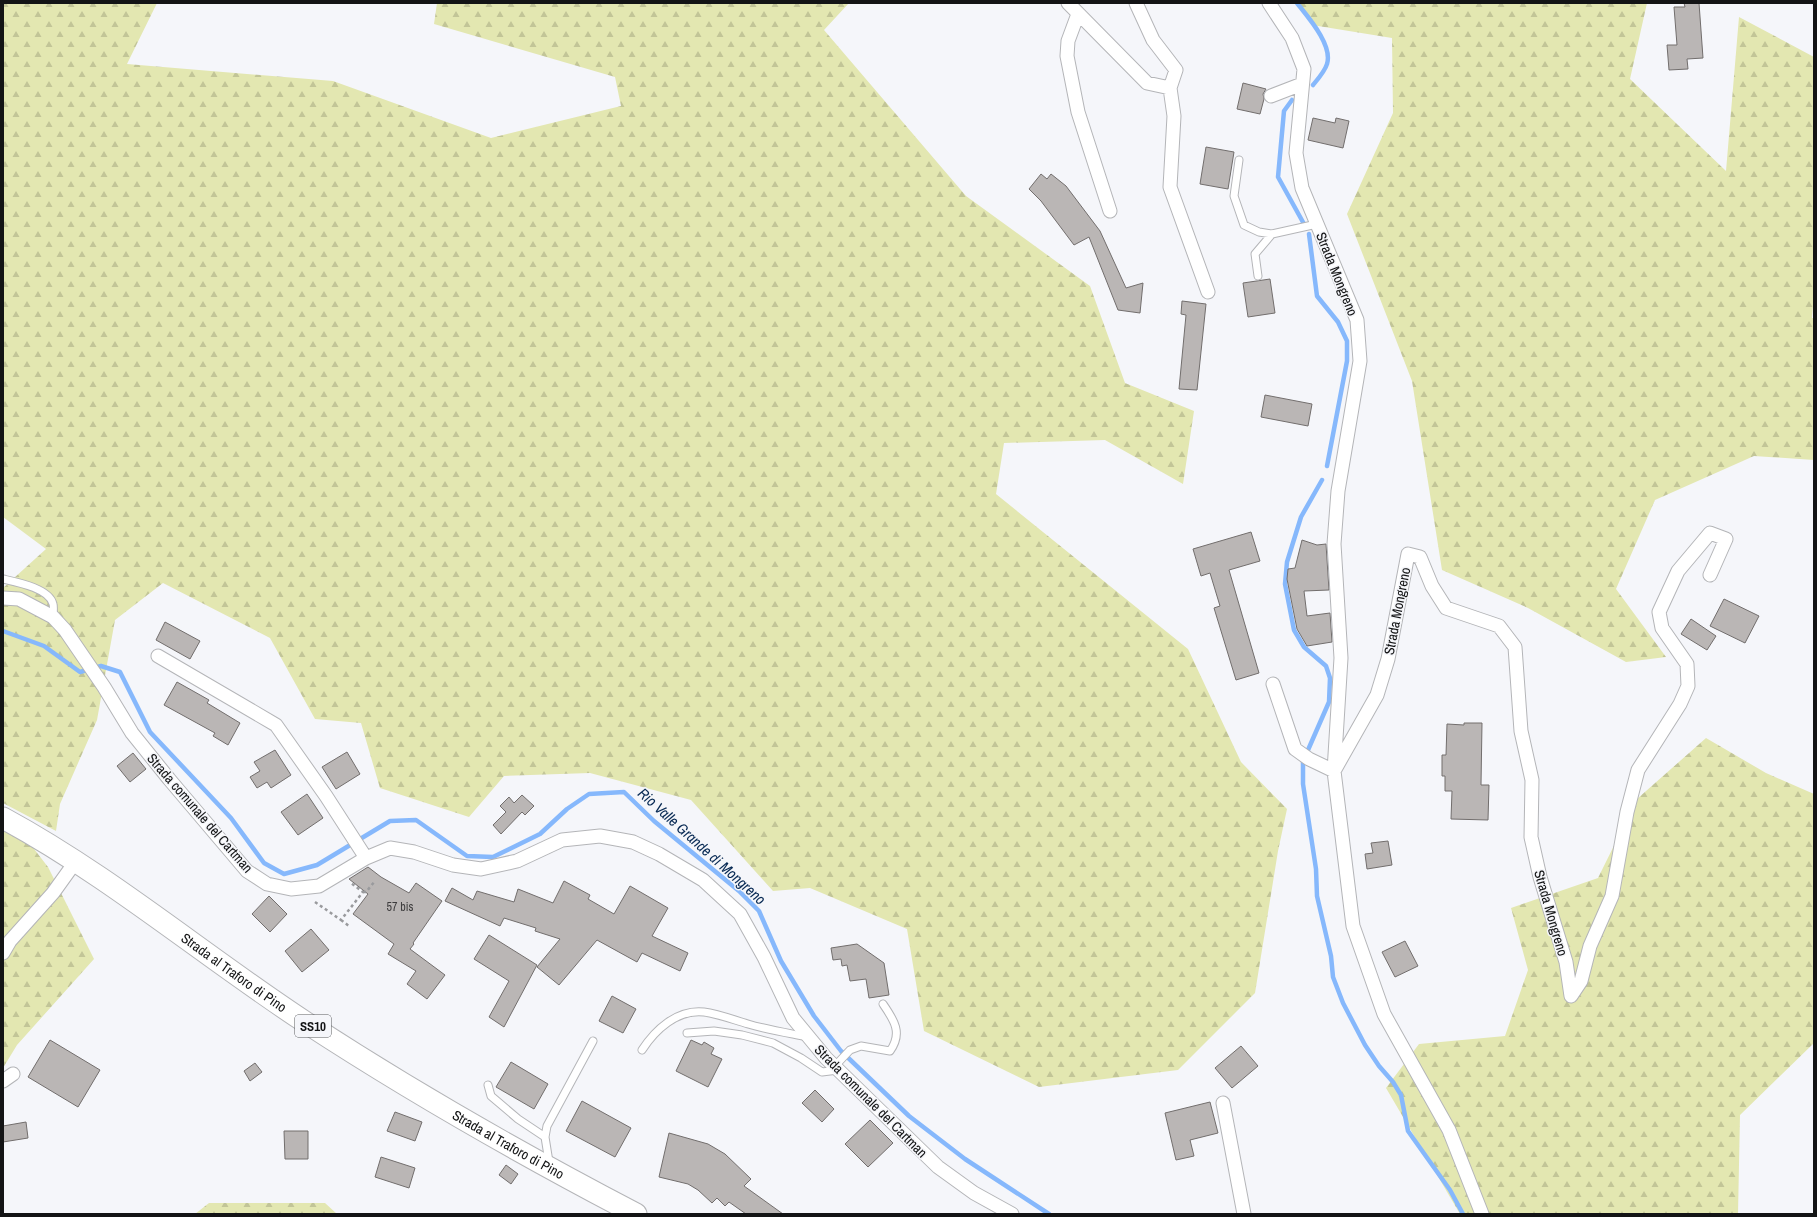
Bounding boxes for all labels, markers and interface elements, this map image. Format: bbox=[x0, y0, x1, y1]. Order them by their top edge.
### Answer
street label: Strada Mongreno bbox=[1312, 229, 1362, 319]
street label: Strada Mongreno bbox=[1380, 566, 1414, 656]
street label: Strada comunale del Cartman bbox=[143, 750, 257, 876]
water label: Rio Valle Grande di Mongreno bbox=[633, 783, 771, 909]
street label: Strada Mongreno bbox=[1530, 868, 1572, 958]
house number: 57 bis bbox=[387, 899, 413, 915]
street label: Strada al Traforo di Pino bbox=[178, 929, 290, 1016]
road number: SS10 bbox=[295, 1015, 331, 1037]
street label: Strada comunale del Cartman bbox=[811, 1041, 931, 1161]
street label: Strada al Traforo di Pino bbox=[449, 1106, 567, 1183]

